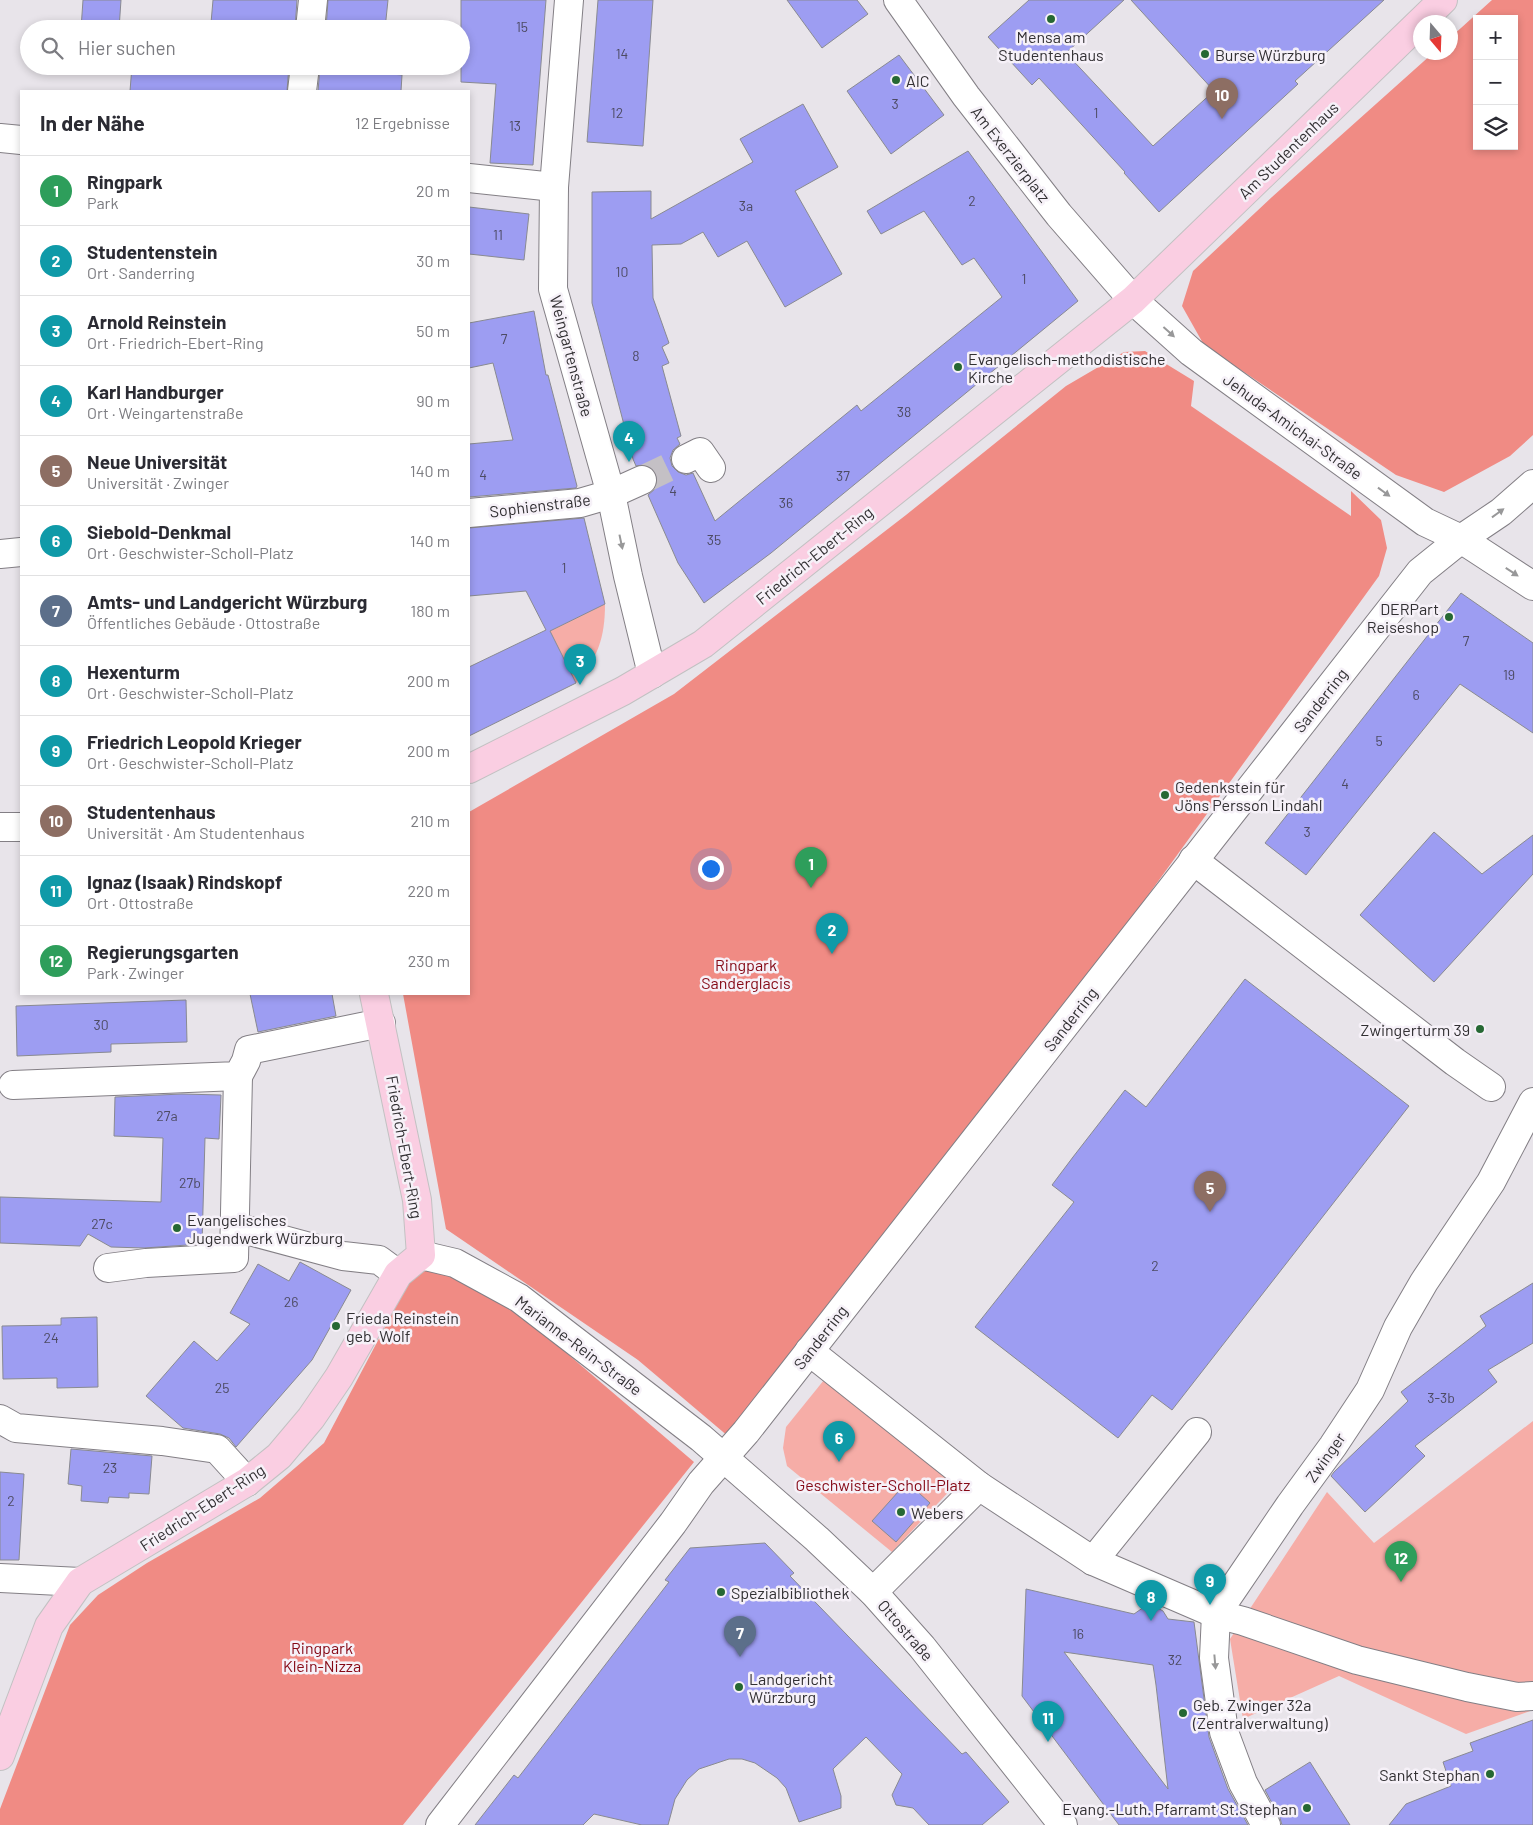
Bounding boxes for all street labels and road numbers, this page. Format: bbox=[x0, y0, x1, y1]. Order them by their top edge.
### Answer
street label: Am Studentenhaus bbox=[1234, 97, 1342, 203]
street label: Am Exerzierplatz bbox=[968, 102, 1054, 206]
street label: Weingartenstraße bbox=[547, 293, 597, 419]
street label: Jehuda-Amichai-Straße bbox=[1220, 369, 1366, 483]
street label: Sophienstraße bbox=[488, 489, 592, 521]
street label: Friedrich-Ebert-Ring bbox=[752, 502, 876, 608]
street label: Sanderring bbox=[1289, 664, 1351, 736]
street label: Sanderring bbox=[1039, 983, 1101, 1055]
street label: Friedrich-Ebert-Ring bbox=[383, 1074, 427, 1220]
street label: Marianne-Rein-Straße bbox=[512, 1291, 646, 1399]
street label: Sanderring bbox=[789, 1301, 851, 1373]
street label: Zwinger bbox=[1301, 1428, 1349, 1485]
street label: Friedrich-Ebert-Ring bbox=[136, 1460, 268, 1554]
street label: Ottostraße bbox=[874, 1595, 938, 1665]

